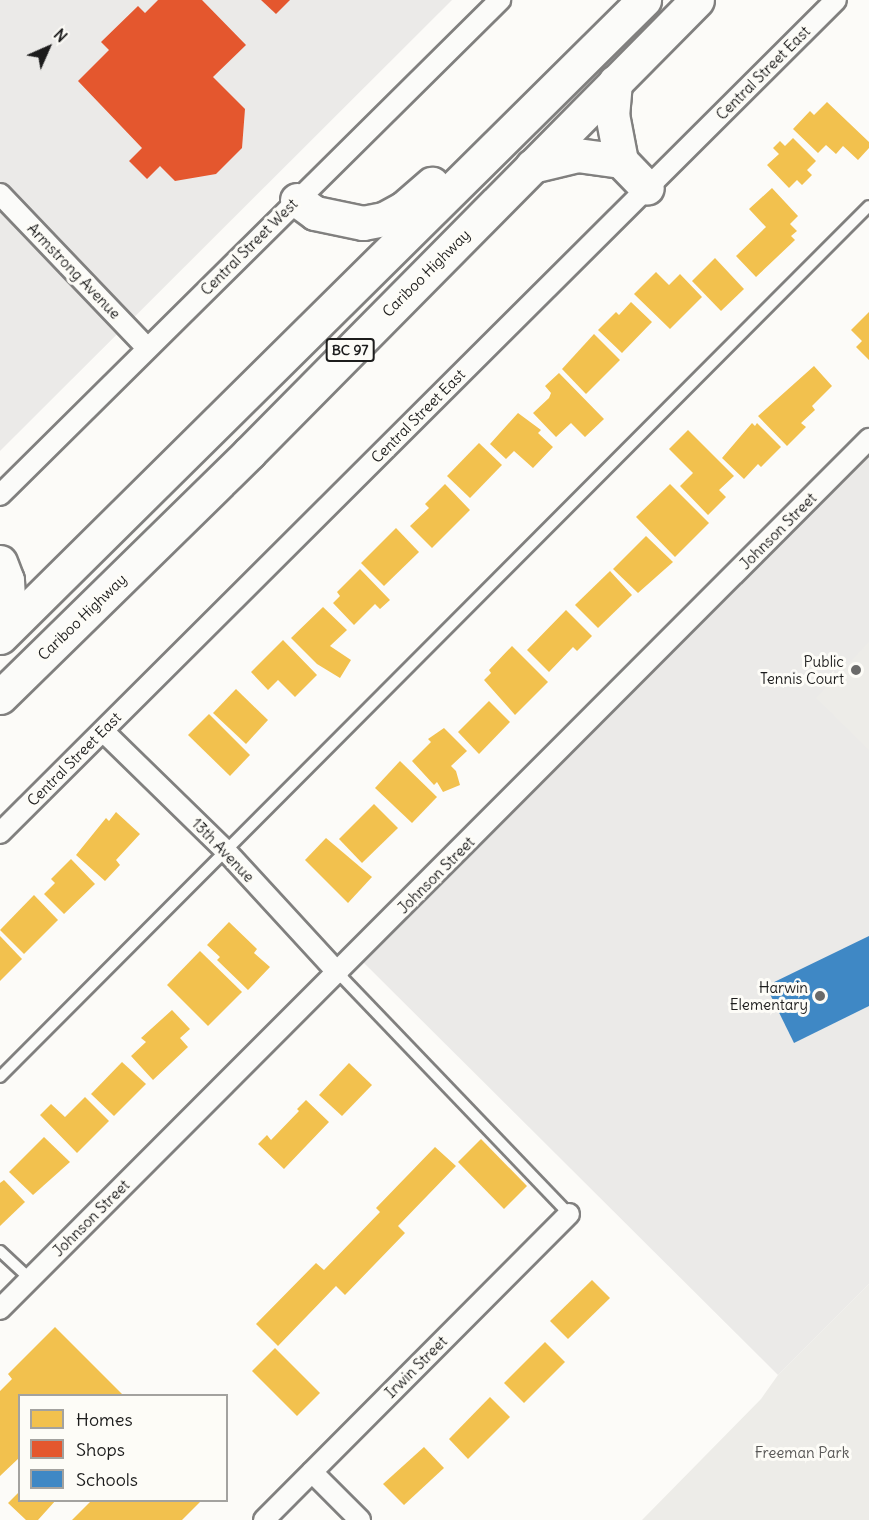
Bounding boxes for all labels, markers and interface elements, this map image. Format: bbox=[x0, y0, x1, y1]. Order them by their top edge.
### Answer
north arrow bbox=[18, 18, 78, 78]
street label: Central Street East bbox=[712, 22, 814, 124]
text: N bbox=[50, 24, 72, 46]
street label: Central Street West bbox=[197, 195, 301, 299]
street label: Armstrong Avenue bbox=[24, 219, 124, 323]
street label: Cariboo Highway bbox=[378, 225, 474, 321]
road number: BC 97 bbox=[324, 339, 376, 361]
street label: Central Street East bbox=[367, 365, 469, 467]
street label: Johnson Street bbox=[736, 489, 820, 573]
street label: Cariboo Highway bbox=[34, 570, 130, 664]
place label: Public Tennis Court bbox=[760, 652, 844, 687]
marker: Public Tennis Court bbox=[849, 663, 863, 677]
street label: Central Street East bbox=[23, 708, 125, 810]
street label: 13th Avenue bbox=[188, 814, 258, 886]
street label: Johnson Street bbox=[394, 833, 478, 917]
place label: Harwin Elementary bbox=[730, 978, 808, 1013]
marker: Harwin Elementary bbox=[813, 989, 827, 1003]
street label: Johnson Street bbox=[49, 1176, 133, 1260]
street label: Irwin Street bbox=[381, 1332, 451, 1402]
legend bbox=[18, 1394, 228, 1502]
text: Homes bbox=[76, 1408, 133, 1431]
text: Shops bbox=[76, 1438, 125, 1461]
park label: Freeman Park bbox=[755, 1444, 849, 1462]
text: Schools bbox=[76, 1468, 138, 1491]

